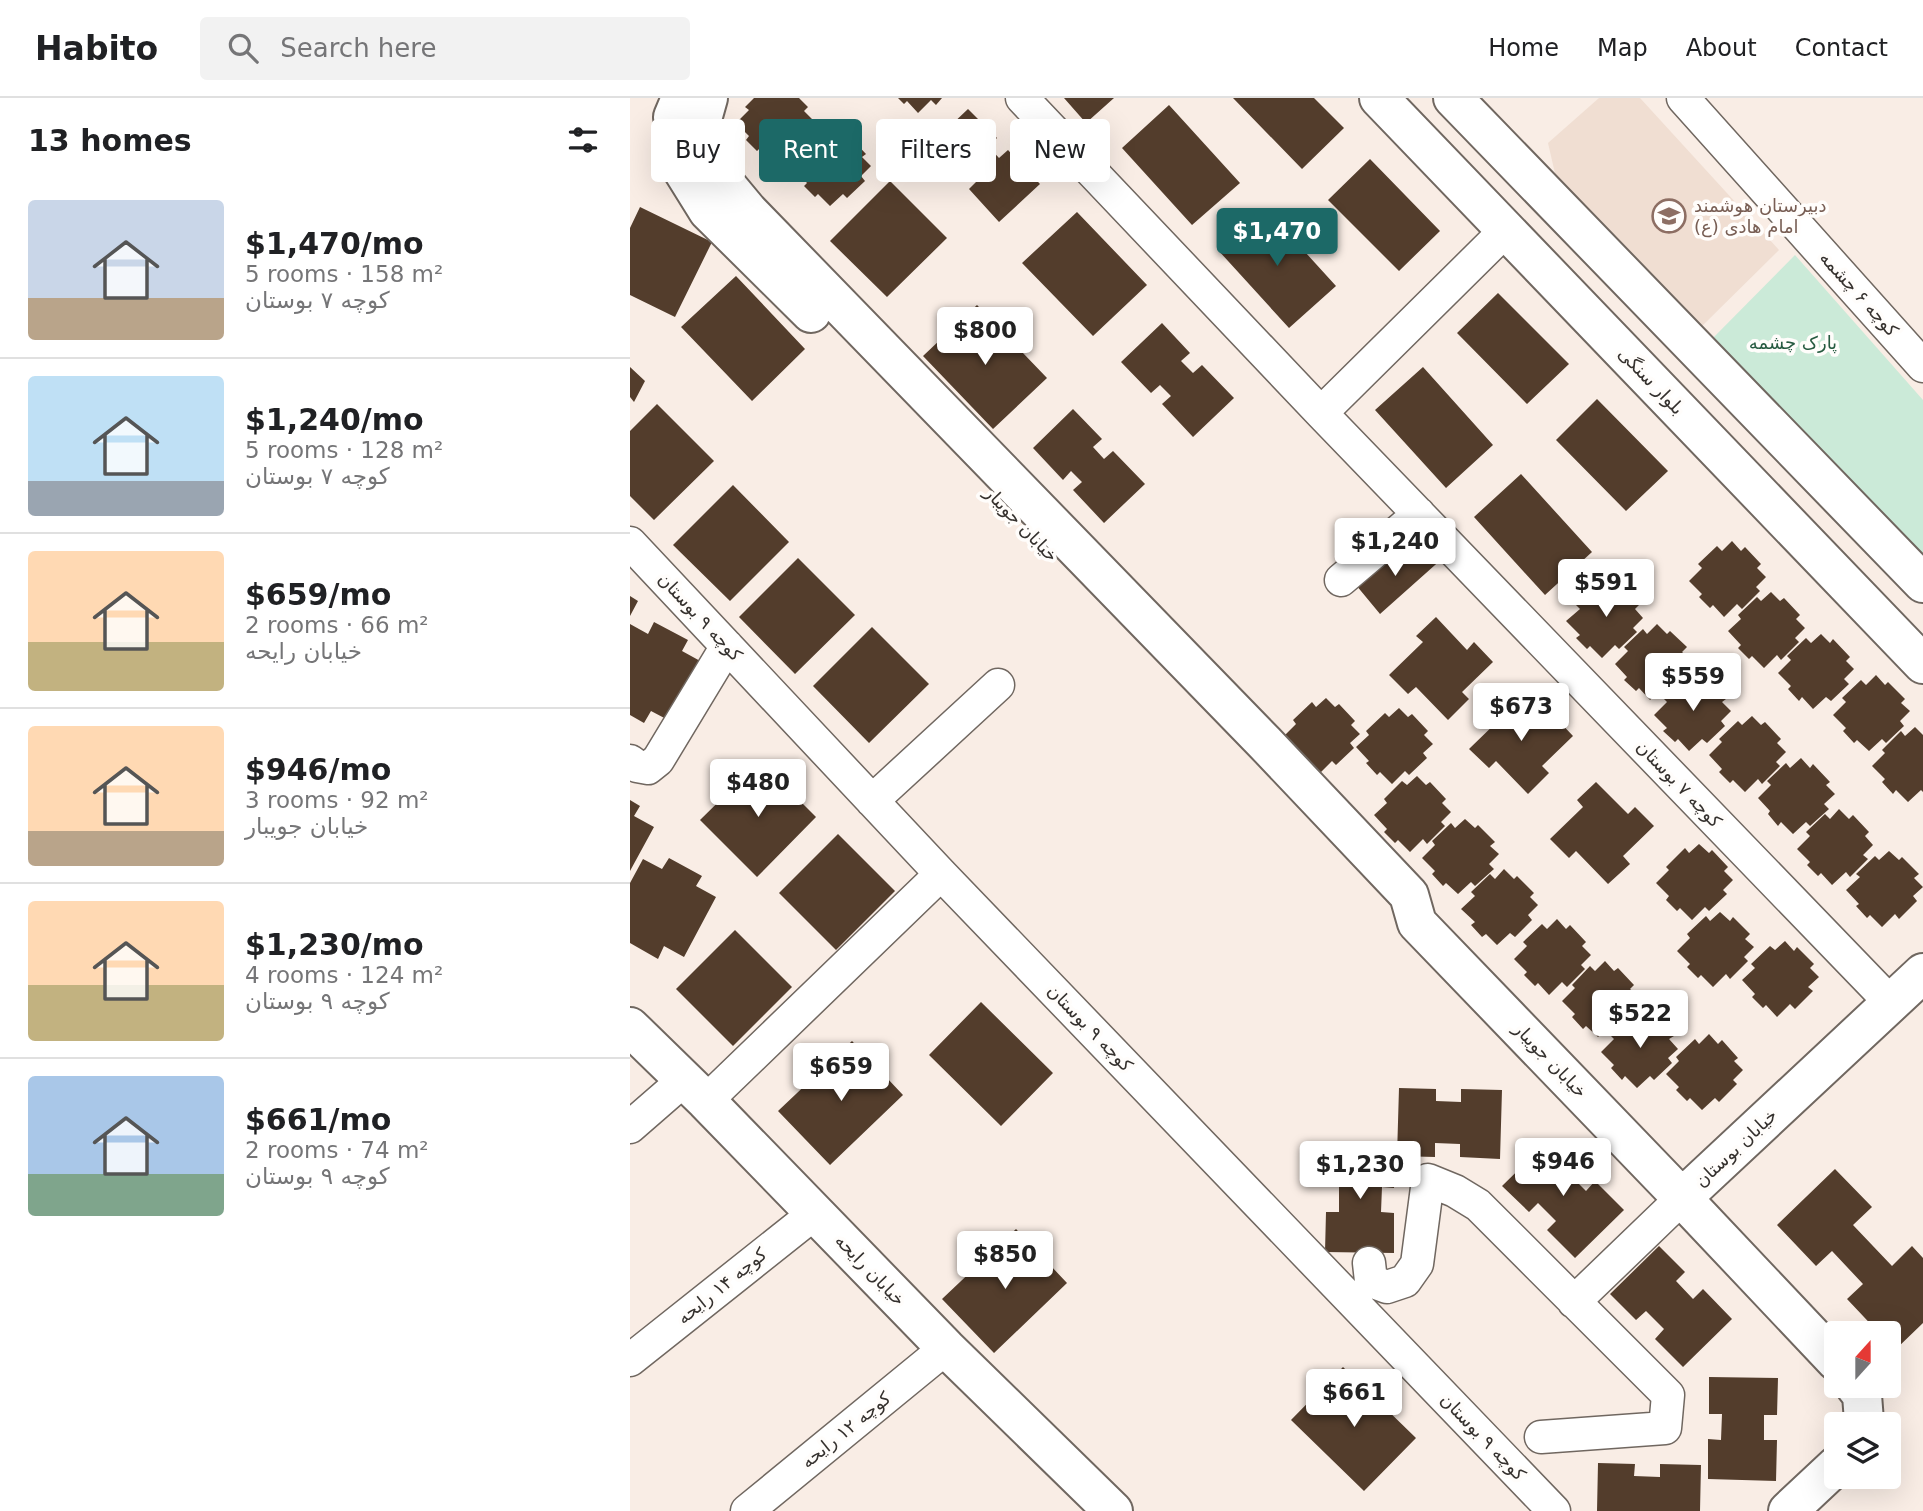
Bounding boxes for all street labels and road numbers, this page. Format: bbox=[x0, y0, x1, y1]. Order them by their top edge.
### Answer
street label: کوچه ۶ چشمه bbox=[1815, 247, 1903, 341]
street label: بلوار سنگی bbox=[1614, 343, 1688, 419]
street label: خیابان جویبار bbox=[979, 481, 1062, 566]
street label: کوچه ۹ بوستان bbox=[653, 568, 747, 666]
street label: کوچه ۷ بوستان bbox=[1632, 736, 1727, 833]
street label: کوچه ۹ بوستان bbox=[1043, 980, 1138, 1077]
street label: خیابان جویبار bbox=[1508, 1017, 1591, 1102]
street label: خیابان بوستان bbox=[1690, 1104, 1782, 1192]
street label: خیابان رایحه bbox=[831, 1229, 910, 1310]
street label: کوچه ۱۴ رایحه bbox=[673, 1243, 772, 1329]
street label: کوچه ۱۲ رایحه bbox=[797, 1387, 896, 1473]
street label: کوچه ۹ بوستان bbox=[1436, 1389, 1531, 1486]

